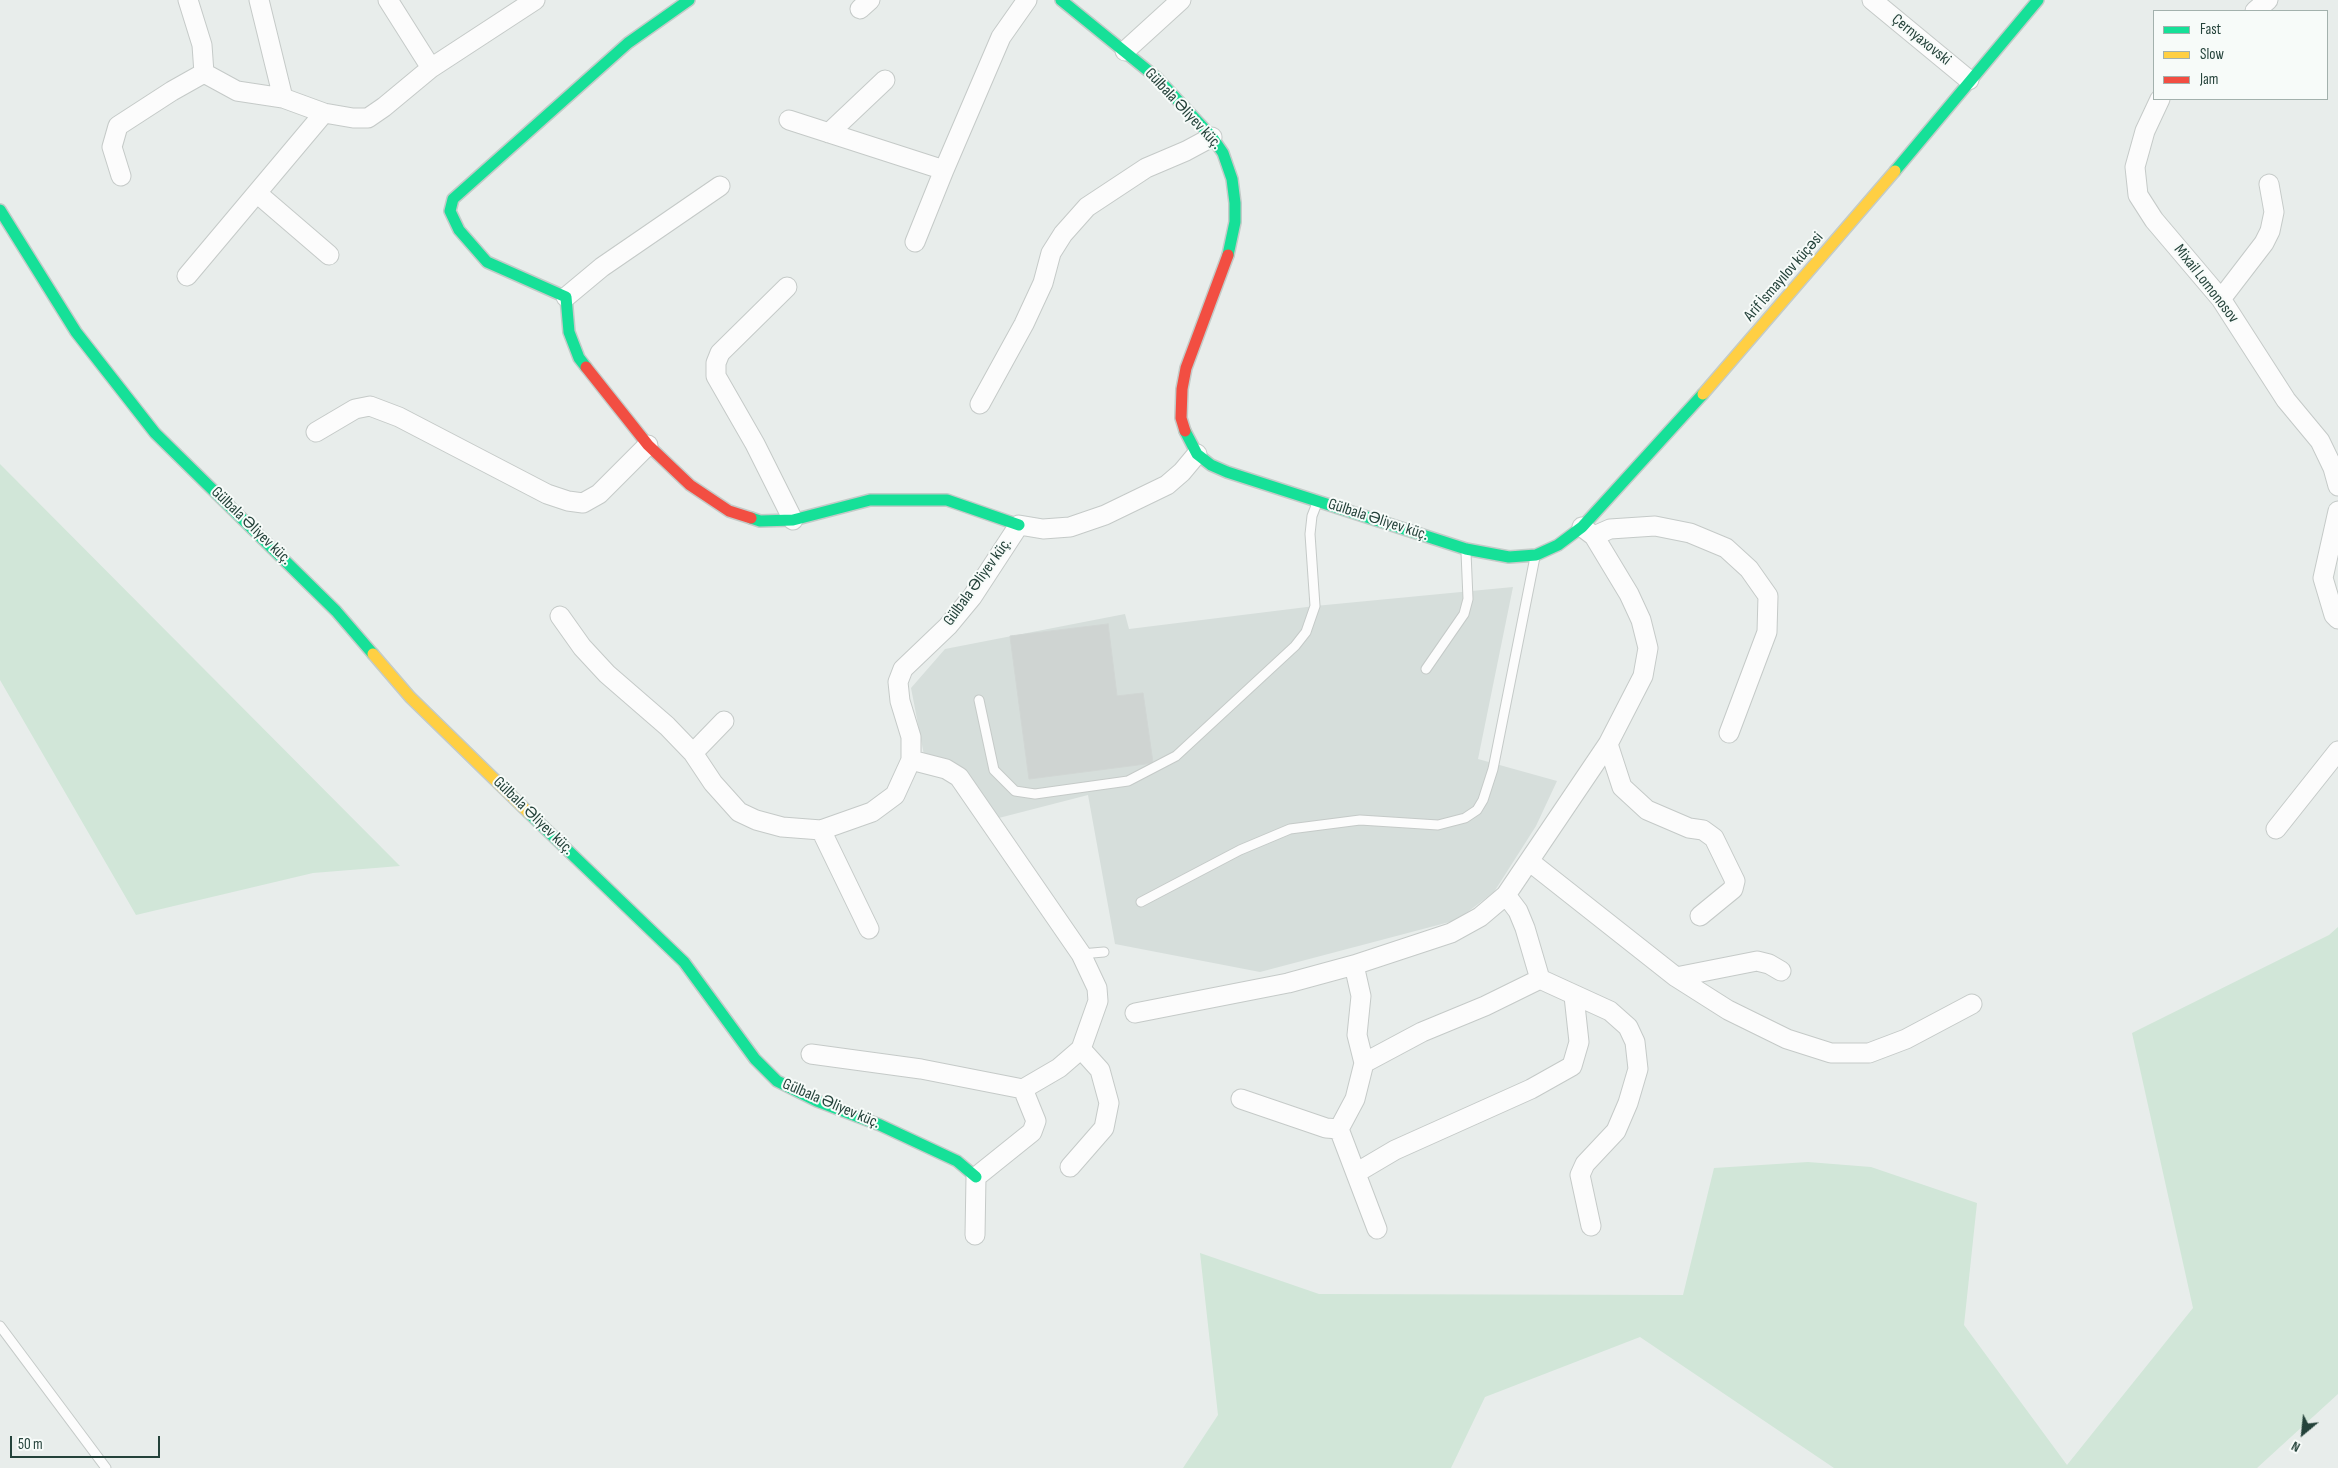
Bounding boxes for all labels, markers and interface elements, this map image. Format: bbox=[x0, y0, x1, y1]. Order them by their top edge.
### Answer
street label: Çernyaxovski bbox=[1887, 10, 1955, 70]
legend bbox=[2153, 10, 2328, 100]
text: Fast bbox=[2200, 20, 2221, 39]
text: Slow bbox=[2200, 45, 2224, 64]
street label: Gülbala Əliyev küç. bbox=[1140, 64, 1226, 154]
text: Jam bbox=[2200, 70, 2218, 89]
street label: Arif İsmayılov küçəsi bbox=[1740, 229, 1828, 325]
street label: Mixail Lomonosov bbox=[2169, 241, 2243, 327]
street label: Gülbala Əliyev küç. bbox=[207, 483, 295, 569]
street label: Gülbala Əliyev küç. bbox=[1326, 495, 1430, 545]
street label: Gülbala Əliyev küç. bbox=[940, 534, 1016, 630]
street label: Gülbala Əliyev küç. bbox=[489, 773, 577, 859]
street label: Gülbala Əliyev küç. bbox=[779, 1075, 883, 1133]
north arrow bbox=[2278, 1408, 2328, 1458]
scale bar bbox=[12, 1426, 162, 1458]
text: 50 m bbox=[18, 1435, 43, 1454]
text: N bbox=[2288, 1437, 2303, 1456]

